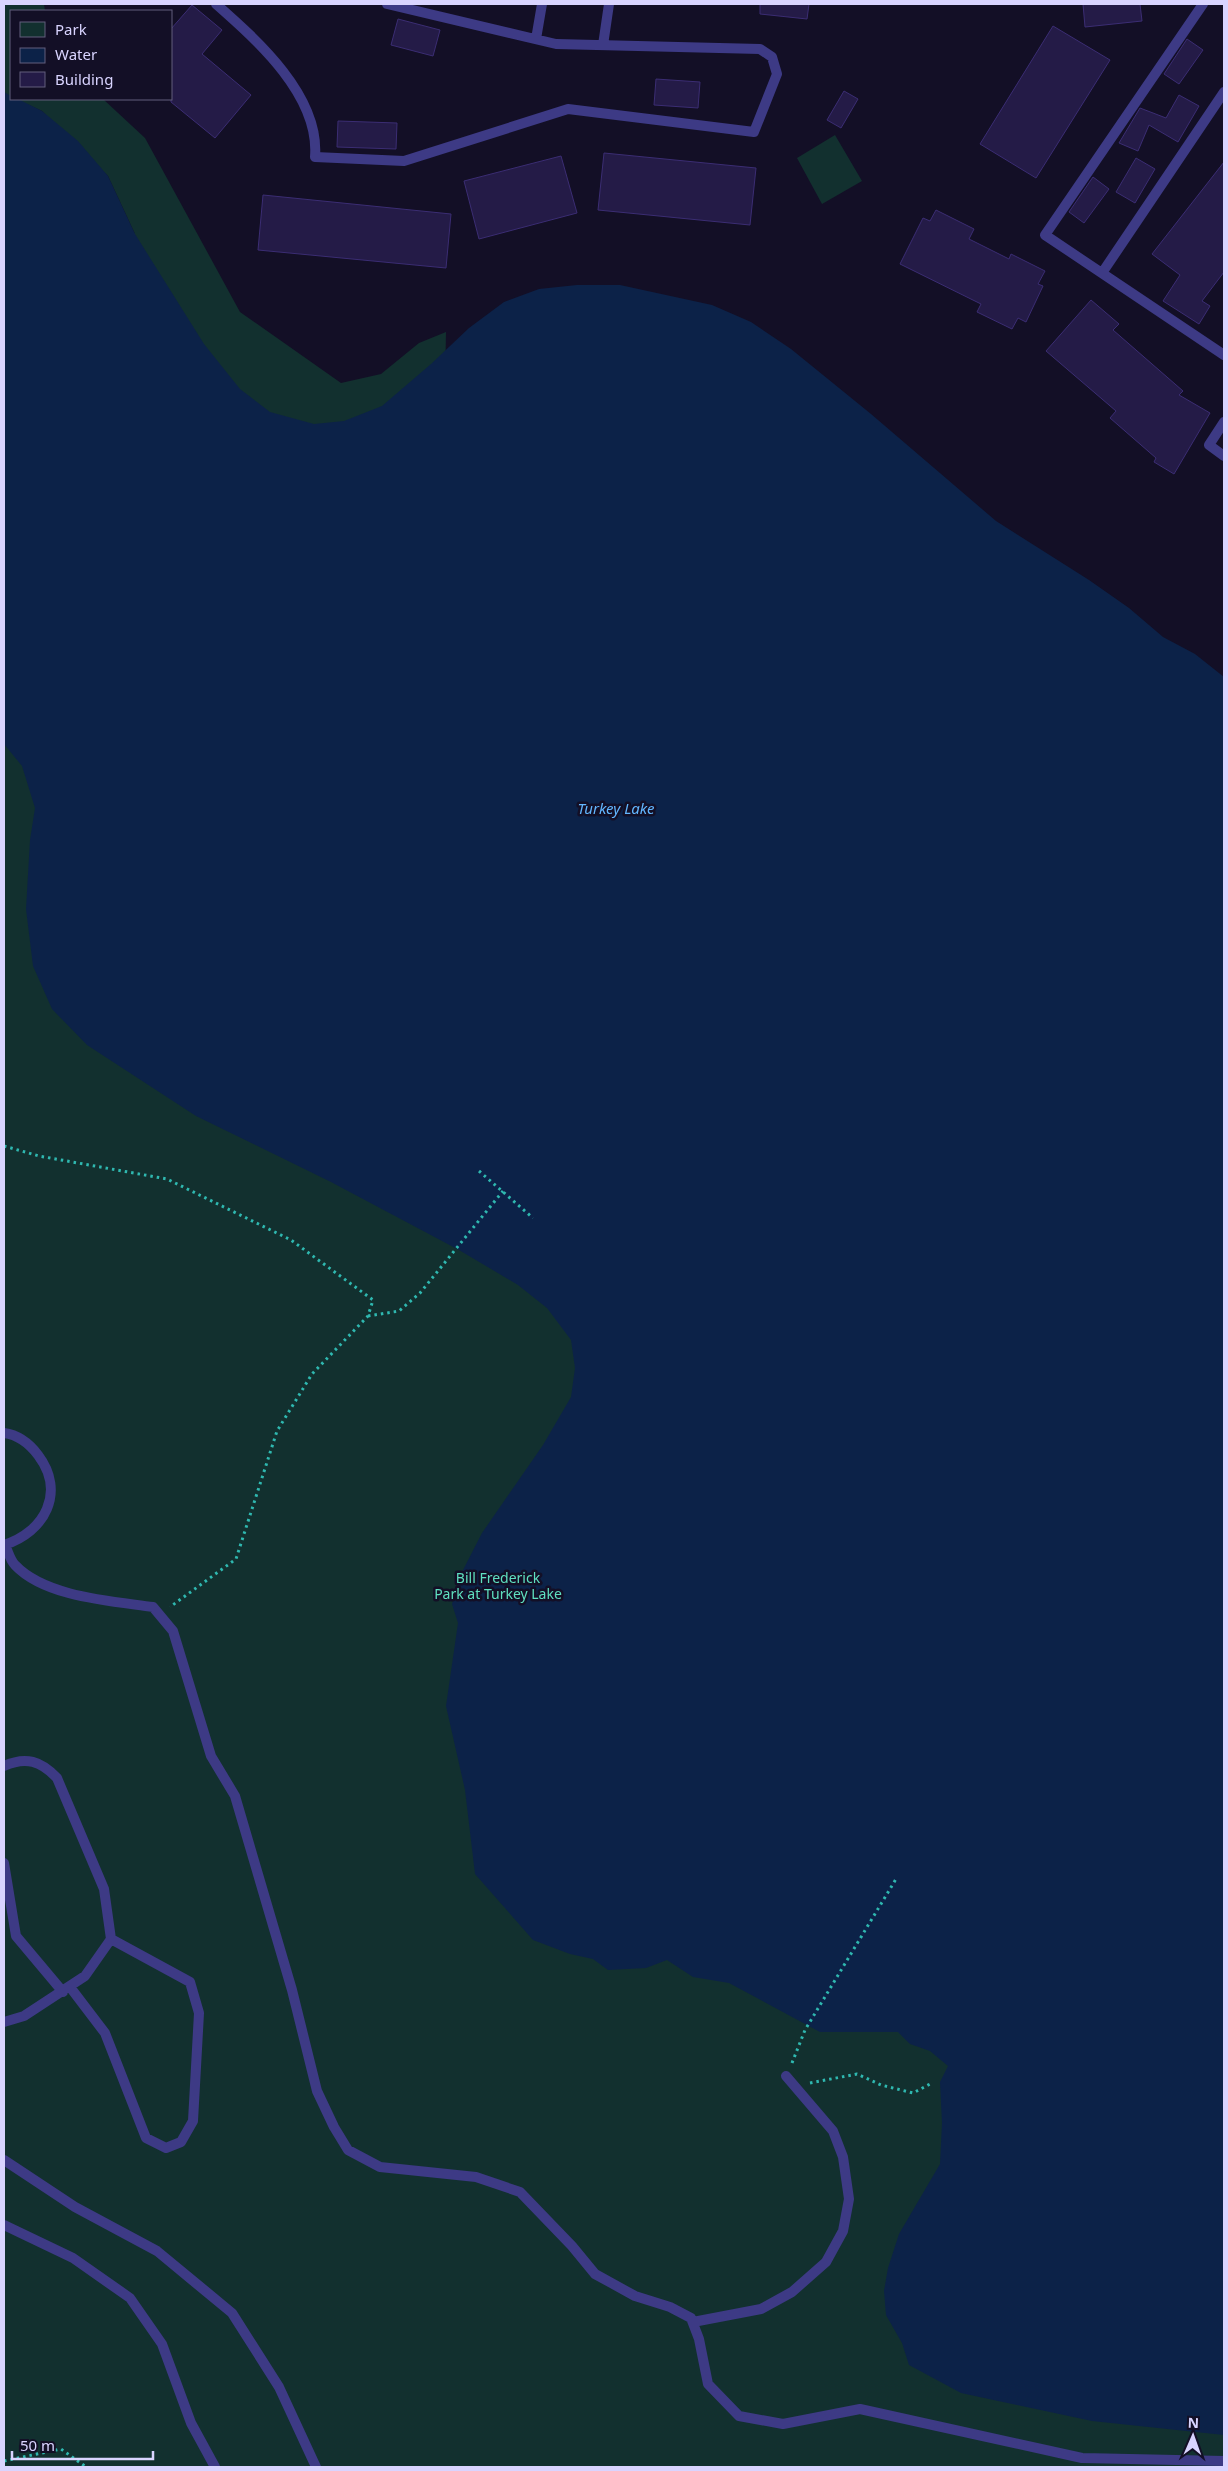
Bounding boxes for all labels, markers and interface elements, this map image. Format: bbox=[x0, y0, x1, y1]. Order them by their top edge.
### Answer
legend bbox=[10, 10, 172, 100]
text: Park bbox=[55, 19, 87, 39]
text: Water bbox=[55, 44, 97, 64]
text: Building bbox=[55, 69, 113, 89]
water label: Turkey Lake bbox=[578, 798, 655, 818]
park label: Bill Frederick Park at Turkey Lake bbox=[434, 1568, 562, 1603]
north arrow bbox=[1168, 2411, 1218, 2461]
text: N bbox=[1187, 2413, 1199, 2432]
scale bar bbox=[12, 2428, 154, 2460]
text: 50 m bbox=[20, 2435, 55, 2455]

